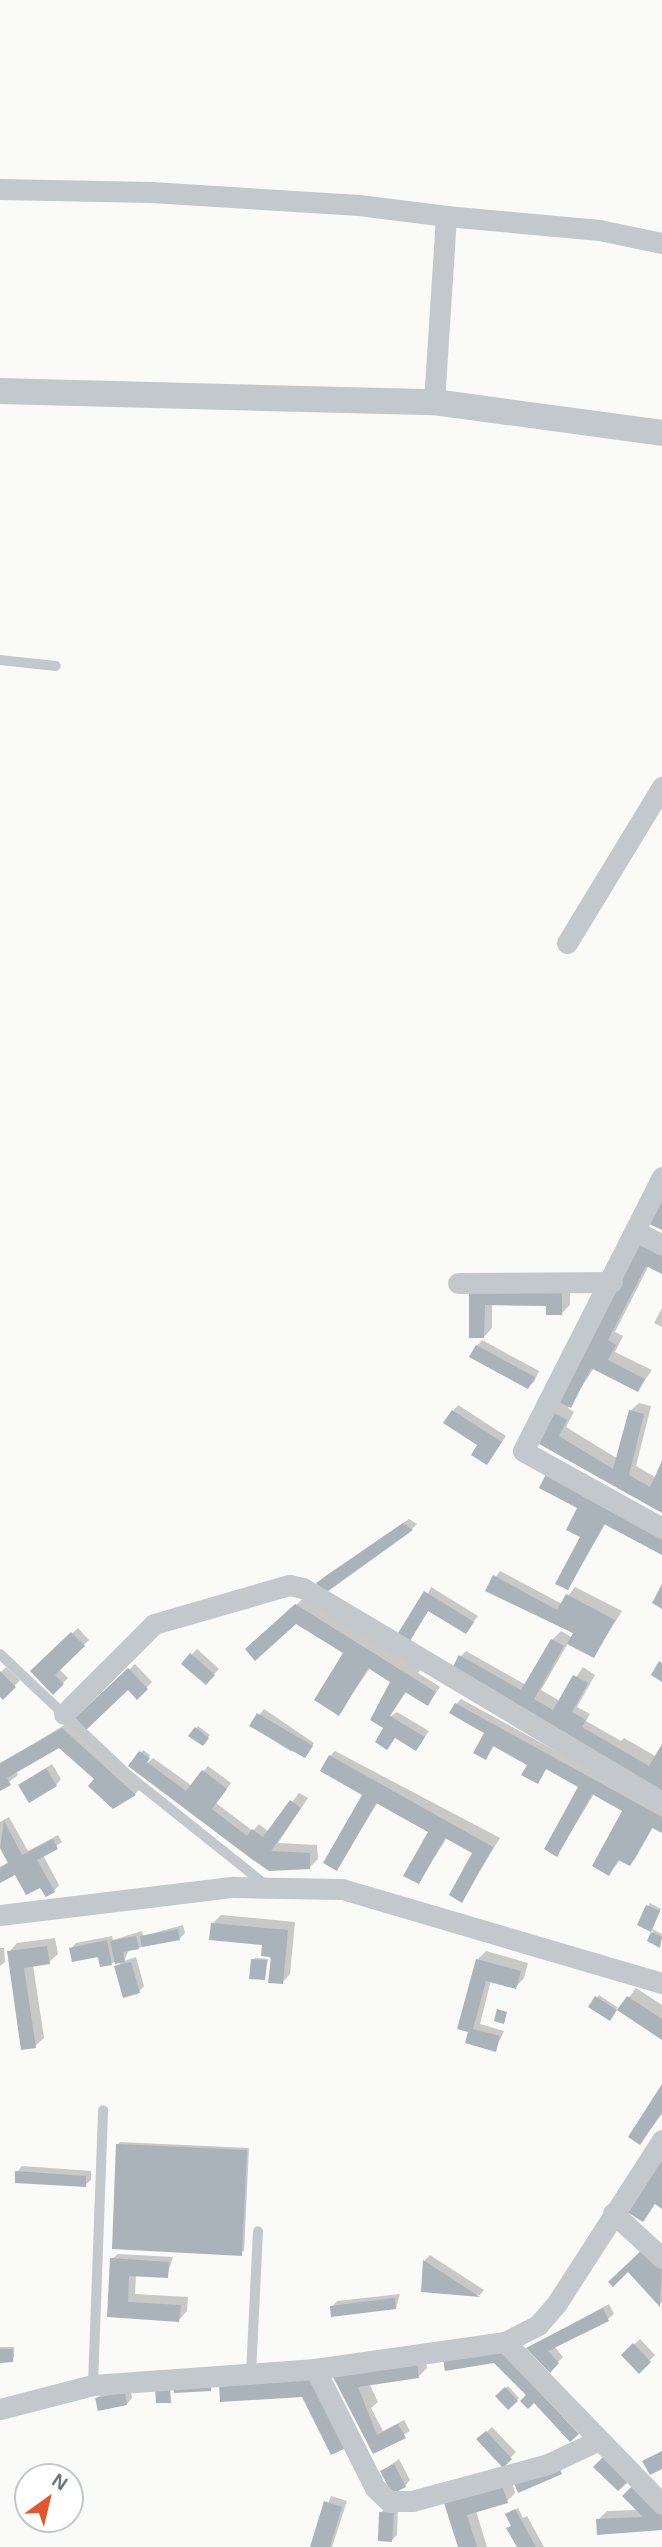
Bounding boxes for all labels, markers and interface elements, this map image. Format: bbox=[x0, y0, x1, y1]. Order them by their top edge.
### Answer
north arrow bbox=[14, 2463, 84, 2533]
text: N bbox=[48, 2469, 71, 2494]

